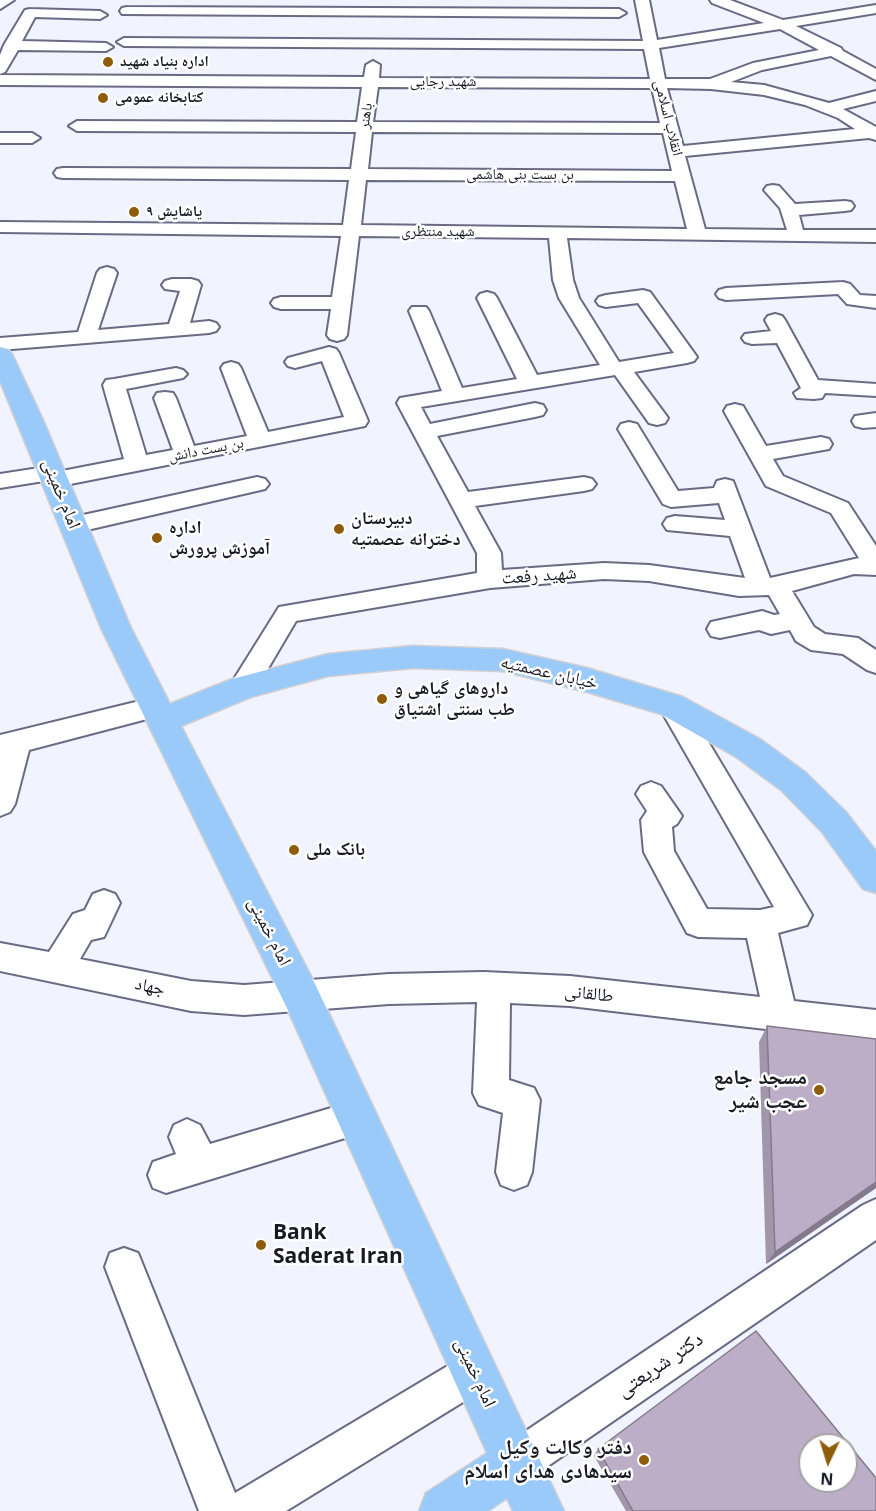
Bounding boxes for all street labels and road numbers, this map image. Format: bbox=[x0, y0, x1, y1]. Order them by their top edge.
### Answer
street label: شهید رجایی bbox=[410, 73, 476, 91]
street label: انقلاب اسلامی bbox=[650, 78, 686, 158]
street label: باهنر bbox=[355, 102, 377, 130]
street label: بن بست بنی هاشمی bbox=[466, 166, 574, 184]
street label: شهید منتظری bbox=[401, 223, 475, 241]
street label: بن بست دانش bbox=[167, 434, 245, 466]
street label: امام خمینی bbox=[37, 456, 85, 532]
street label: شهید رفعت bbox=[501, 563, 577, 589]
street label: خیابان عصمتیه bbox=[498, 651, 600, 695]
street label: امام خمینی bbox=[243, 894, 295, 970]
street label: جهاد bbox=[133, 973, 167, 1001]
street label: طالقانی bbox=[563, 981, 615, 1007]
street label: دکتر شریعتی bbox=[612, 1327, 708, 1403]
street label: امام خمینی bbox=[450, 1335, 500, 1411]

